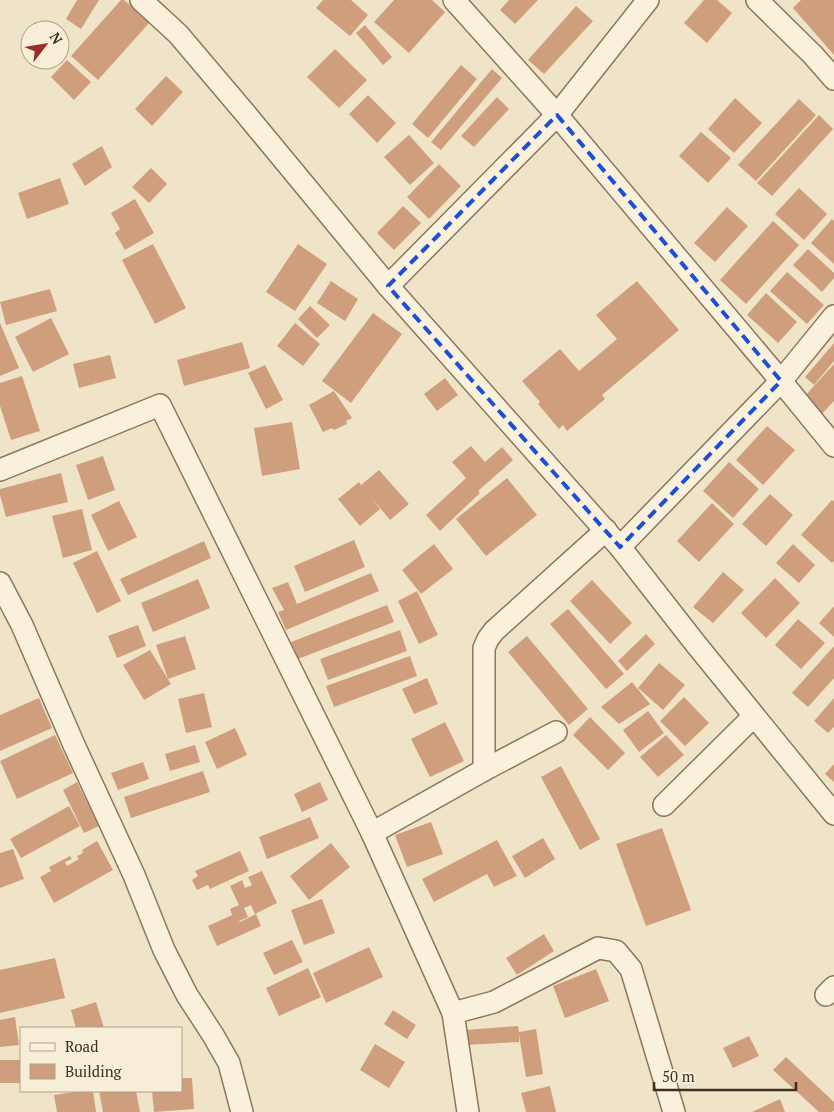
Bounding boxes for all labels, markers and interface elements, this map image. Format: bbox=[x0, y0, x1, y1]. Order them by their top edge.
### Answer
north arrow bbox=[20, 20, 70, 70]
text: N bbox=[46, 29, 68, 48]
legend bbox=[20, 1027, 182, 1092]
text: Road bbox=[65, 1036, 98, 1056]
scale bar bbox=[654, 1060, 796, 1092]
text: Building bbox=[65, 1061, 123, 1081]
text: 50 m bbox=[662, 1066, 695, 1086]

